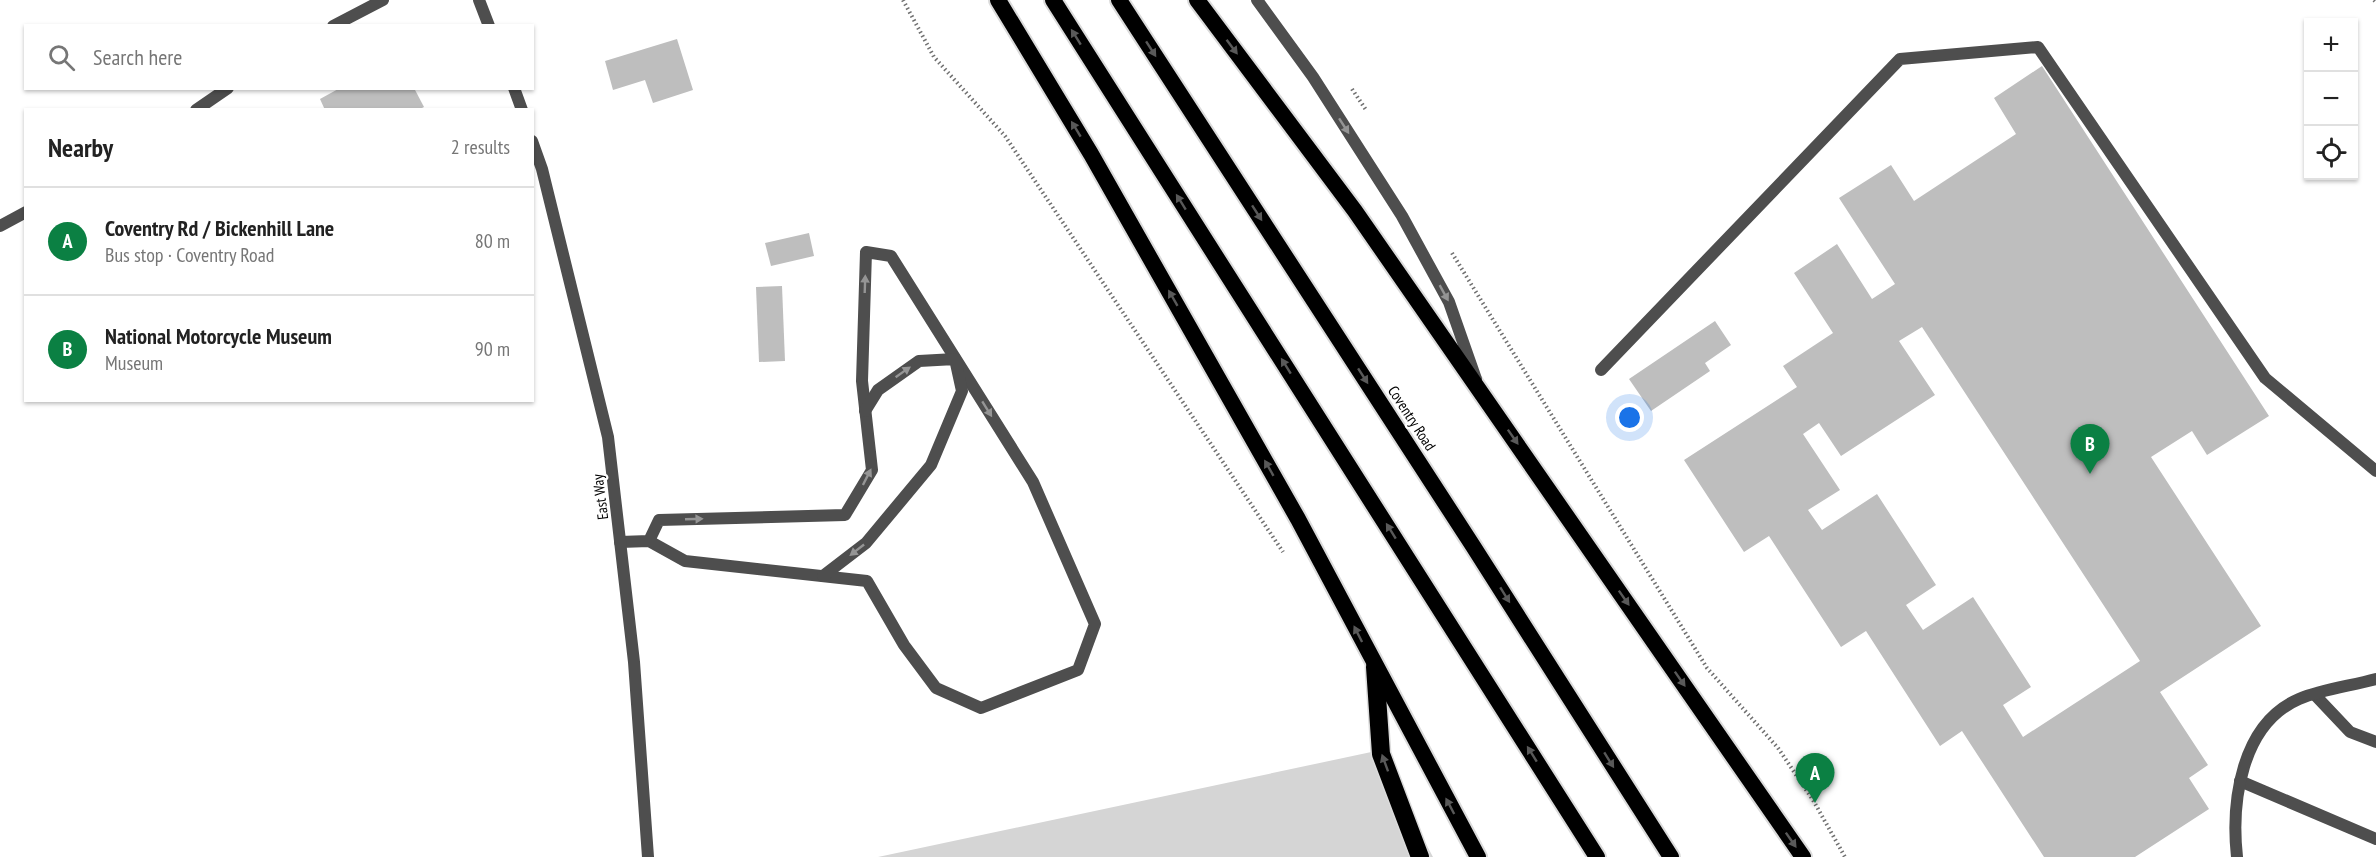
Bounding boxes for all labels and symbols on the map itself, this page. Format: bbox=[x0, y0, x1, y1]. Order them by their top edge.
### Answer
one-way arrow bbox=[1071, 29, 1082, 46]
one-way arrow bbox=[1226, 39, 1238, 54]
one-way arrow bbox=[1145, 41, 1156, 57]
one-way arrow bbox=[1339, 118, 1350, 134]
one-way arrow bbox=[1070, 121, 1081, 137]
one-way arrow bbox=[1176, 194, 1187, 210]
one-way arrow bbox=[1251, 204, 1263, 220]
one-way arrow bbox=[860, 274, 870, 293]
one-way arrow bbox=[1439, 285, 1449, 302]
one-way arrow bbox=[1168, 289, 1178, 306]
one-way arrow bbox=[1280, 358, 1291, 375]
one-way arrow bbox=[895, 366, 911, 378]
one-way arrow bbox=[1357, 368, 1368, 384]
street label: Coventry Road bbox=[1384, 382, 1440, 454]
one-way arrow bbox=[982, 401, 993, 417]
your location bbox=[1615, 403, 1644, 432]
pin: B bbox=[2070, 424, 2110, 474]
one-way arrow bbox=[1507, 429, 1519, 445]
one-way arrow bbox=[1264, 460, 1275, 476]
one-way arrow bbox=[862, 468, 872, 485]
street label: East Way bbox=[588, 473, 612, 521]
one-way arrow bbox=[684, 514, 703, 524]
one-way arrow bbox=[1385, 523, 1396, 539]
one-way arrow bbox=[849, 543, 864, 555]
one-way arrow bbox=[1499, 587, 1510, 603]
one-way arrow bbox=[1618, 589, 1630, 605]
one-way arrow bbox=[1353, 625, 1363, 642]
one-way arrow bbox=[1674, 671, 1686, 687]
one-way arrow bbox=[1527, 746, 1538, 762]
one-way arrow bbox=[1604, 752, 1615, 768]
one-way arrow bbox=[1379, 754, 1389, 772]
pin: A bbox=[1796, 754, 1834, 803]
one-way arrow bbox=[1445, 797, 1455, 814]
one-way arrow bbox=[1785, 831, 1797, 847]

